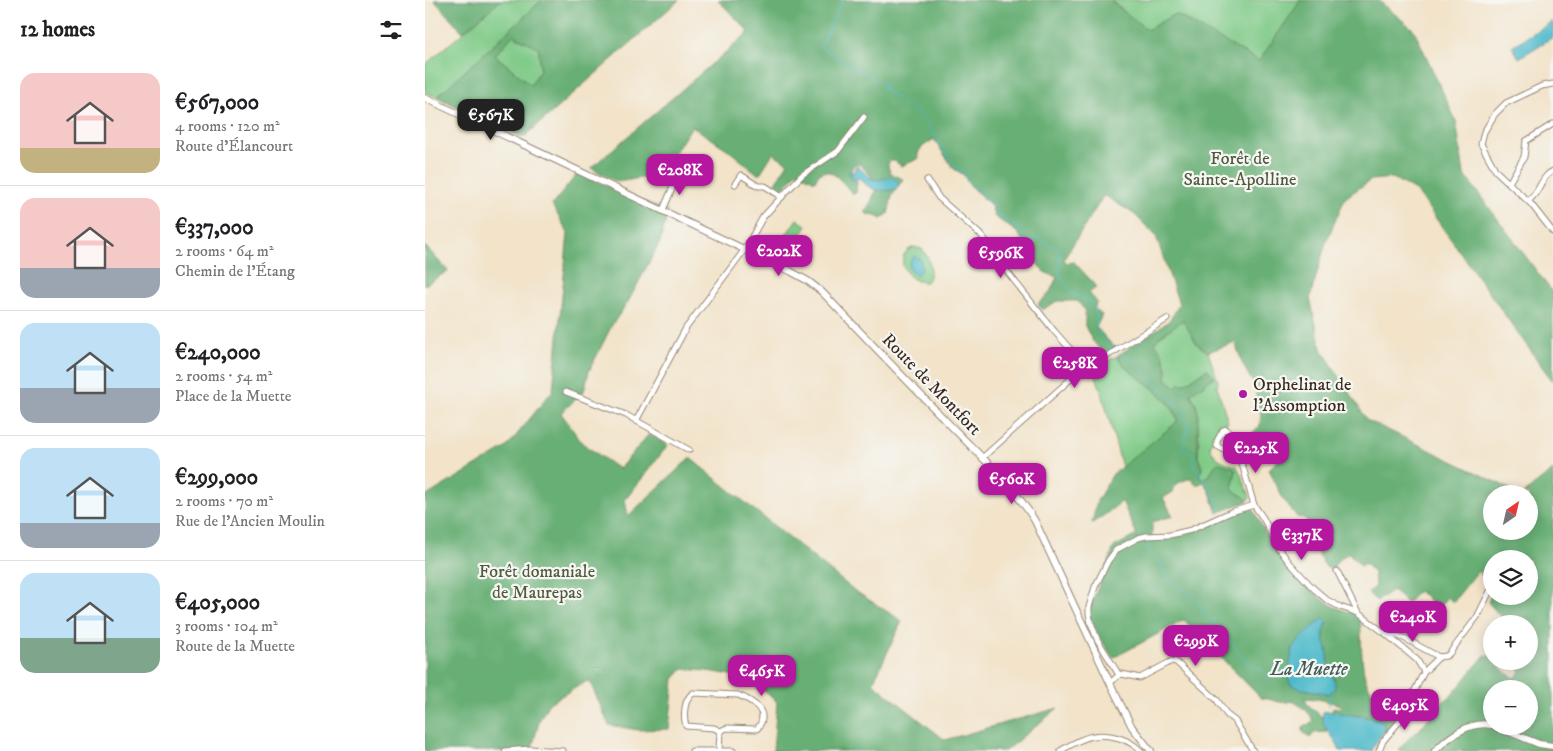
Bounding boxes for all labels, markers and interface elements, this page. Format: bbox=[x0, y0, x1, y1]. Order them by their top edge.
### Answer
icon: filters bbox=[377, 16, 405, 44]
text: 12 homes bbox=[20, 17, 95, 43]
text: €567,000 bbox=[175, 90, 259, 116]
icon: home bbox=[60, 93, 120, 153]
pin: €567K bbox=[456, 98, 526, 141]
text: €567K bbox=[468, 105, 514, 125]
text: 4 rooms · 120 m² bbox=[175, 116, 280, 136]
text: Route d'Élancourt bbox=[175, 136, 293, 156]
park label: Forêt de Sainte-Apolline bbox=[1184, 148, 1296, 191]
pin: €208K bbox=[645, 154, 715, 196]
text: €208K bbox=[657, 160, 703, 180]
text: €337,000 bbox=[175, 215, 253, 241]
icon: home bbox=[60, 218, 120, 278]
pin: €202K bbox=[744, 234, 814, 277]
pin: €596K bbox=[966, 236, 1036, 279]
text: 2 rooms · 64 m² bbox=[175, 241, 274, 261]
text: €202K bbox=[757, 241, 801, 261]
text: €596K bbox=[979, 243, 1023, 263]
text: Chemin de l'Étang bbox=[175, 261, 295, 281]
street label: Route de Montfort bbox=[877, 329, 986, 441]
text: €240,000 bbox=[175, 340, 261, 366]
icon: home bbox=[60, 343, 120, 403]
pin: €258K bbox=[1040, 346, 1110, 389]
text: €258K bbox=[1053, 353, 1097, 373]
text: 2 rooms · 54 m² bbox=[175, 366, 272, 386]
place label: Orphelinat de l'Assomption bbox=[1253, 374, 1351, 417]
text: Place de la Muette bbox=[175, 386, 291, 406]
marker: Orphelinat de l'Assomption bbox=[1237, 388, 1249, 400]
pin: €225K bbox=[1221, 432, 1291, 474]
text: €225K bbox=[1234, 438, 1278, 458]
pin: €560K bbox=[977, 462, 1047, 505]
text: €299,000 bbox=[175, 465, 258, 491]
icon: home bbox=[60, 468, 120, 528]
text: €560K bbox=[989, 469, 1035, 489]
north arrow bbox=[1483, 485, 1537, 540]
map controls bbox=[1483, 485, 1538, 735]
text: 2 rooms · 70 m² bbox=[175, 491, 273, 511]
text: Rue de l'Ancien Moulin bbox=[175, 511, 325, 531]
pin: €337K bbox=[1267, 518, 1337, 561]
text: €337K bbox=[1282, 525, 1322, 545]
button: layers bbox=[1483, 550, 1538, 605]
park label: Forêt domaniale de Maurepas bbox=[479, 561, 595, 604]
text: €405,000 bbox=[175, 590, 260, 616]
icon: home bbox=[60, 593, 120, 653]
pin: €240K bbox=[1378, 600, 1448, 643]
text: €240K bbox=[1390, 607, 1436, 627]
button: + bbox=[1483, 615, 1538, 670]
text: 3 rooms · 104 m² bbox=[175, 616, 278, 636]
pin: €299K bbox=[1161, 624, 1231, 667]
text: €299K bbox=[1174, 631, 1218, 651]
text: Route de la Muette bbox=[175, 636, 295, 656]
pin: €465K bbox=[727, 654, 797, 697]
water label: La Muette bbox=[1269, 658, 1348, 681]
text: €465K bbox=[739, 661, 785, 681]
button: − bbox=[1483, 680, 1538, 735]
pin: €405K bbox=[1370, 688, 1440, 731]
text: €405K bbox=[1382, 695, 1428, 715]

